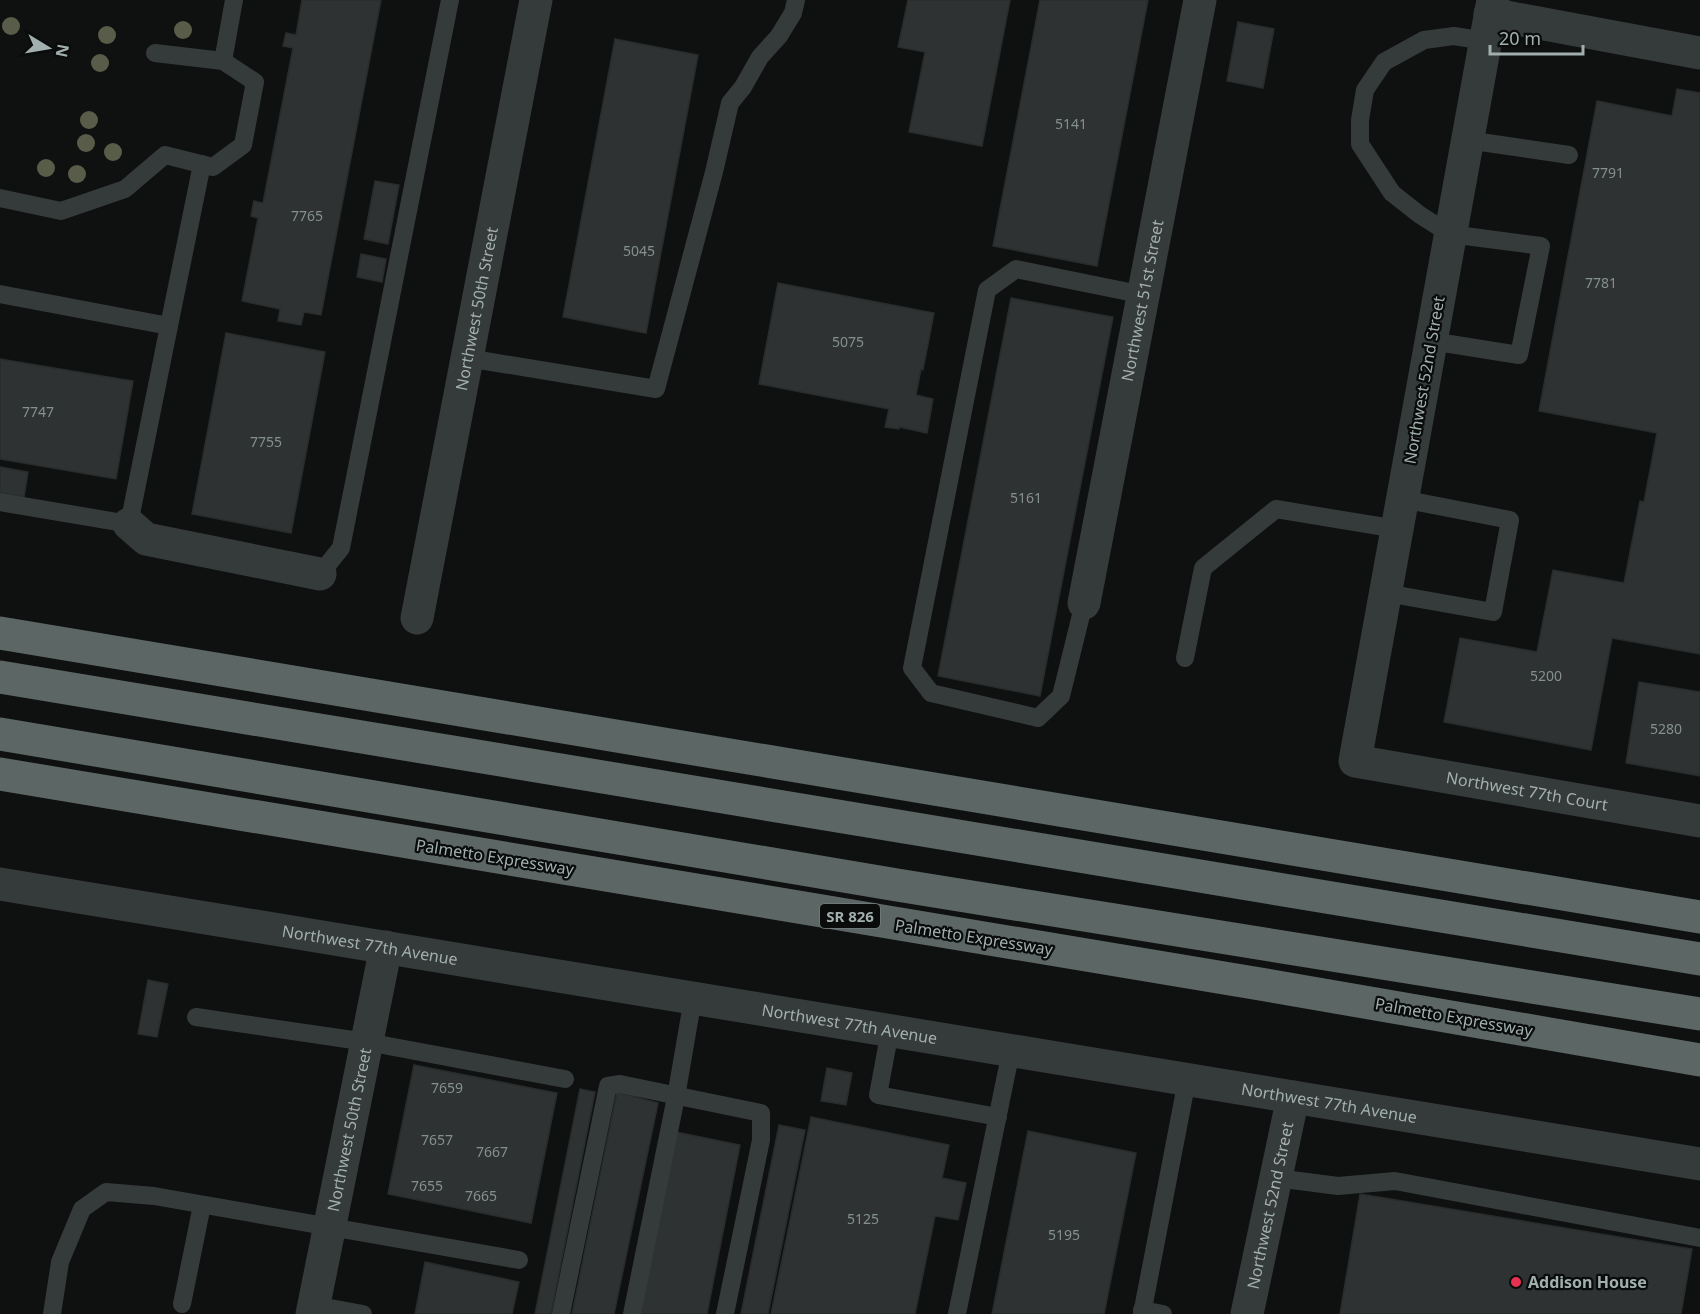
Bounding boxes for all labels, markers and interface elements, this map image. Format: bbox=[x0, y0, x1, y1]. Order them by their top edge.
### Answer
north arrow bbox=[18, 18, 78, 78]
scale bar bbox=[1490, 18, 1583, 56]
text: 20 m bbox=[1499, 26, 1541, 50]
text: N bbox=[51, 42, 75, 59]
house number: 5141 bbox=[1055, 114, 1087, 133]
house number: 7791 bbox=[1592, 163, 1624, 182]
house number: 7765 bbox=[291, 206, 323, 225]
street label: Northwest 51st Street bbox=[1116, 218, 1169, 383]
street label: Northwest 50th Street bbox=[450, 225, 503, 392]
house number: 5045 bbox=[623, 241, 655, 260]
house number: 7781 bbox=[1585, 273, 1617, 292]
street label: Northwest 52nd Street bbox=[1398, 294, 1450, 466]
house number: 5075 bbox=[832, 332, 864, 351]
house number: 7747 bbox=[22, 402, 54, 421]
house number: 7755 bbox=[250, 432, 282, 451]
house number: 5161 bbox=[1010, 488, 1042, 507]
house number: 5200 bbox=[1530, 666, 1562, 685]
house number: 5280 bbox=[1650, 719, 1682, 738]
street label: Northwest 77th Court bbox=[1445, 766, 1610, 816]
street label: Palmetto Expressway bbox=[414, 834, 576, 880]
road number: SR 826 bbox=[820, 904, 880, 928]
street label: Palmetto Expressway bbox=[893, 914, 1055, 960]
street label: Northwest 77th Avenue bbox=[281, 920, 459, 970]
street label: Palmetto Expressway bbox=[1373, 992, 1535, 1042]
street label: Northwest 77th Avenue bbox=[760, 999, 939, 1049]
street label: Northwest 50th Street bbox=[322, 1046, 376, 1213]
house number: 7659 bbox=[431, 1078, 463, 1097]
street label: Northwest 77th Avenue bbox=[1240, 1078, 1419, 1128]
street label: Northwest 52nd Street bbox=[1242, 1120, 1298, 1291]
house number: 7657 bbox=[421, 1130, 453, 1149]
house number: 7667 bbox=[476, 1142, 508, 1161]
house number: 7655 bbox=[411, 1176, 443, 1195]
house number: 7665 bbox=[465, 1186, 497, 1205]
house number: 5125 bbox=[847, 1209, 879, 1228]
house number: 5195 bbox=[1048, 1225, 1080, 1244]
place label: Addison House bbox=[1528, 1271, 1647, 1293]
marker: Addison House bbox=[1509, 1275, 1523, 1289]

